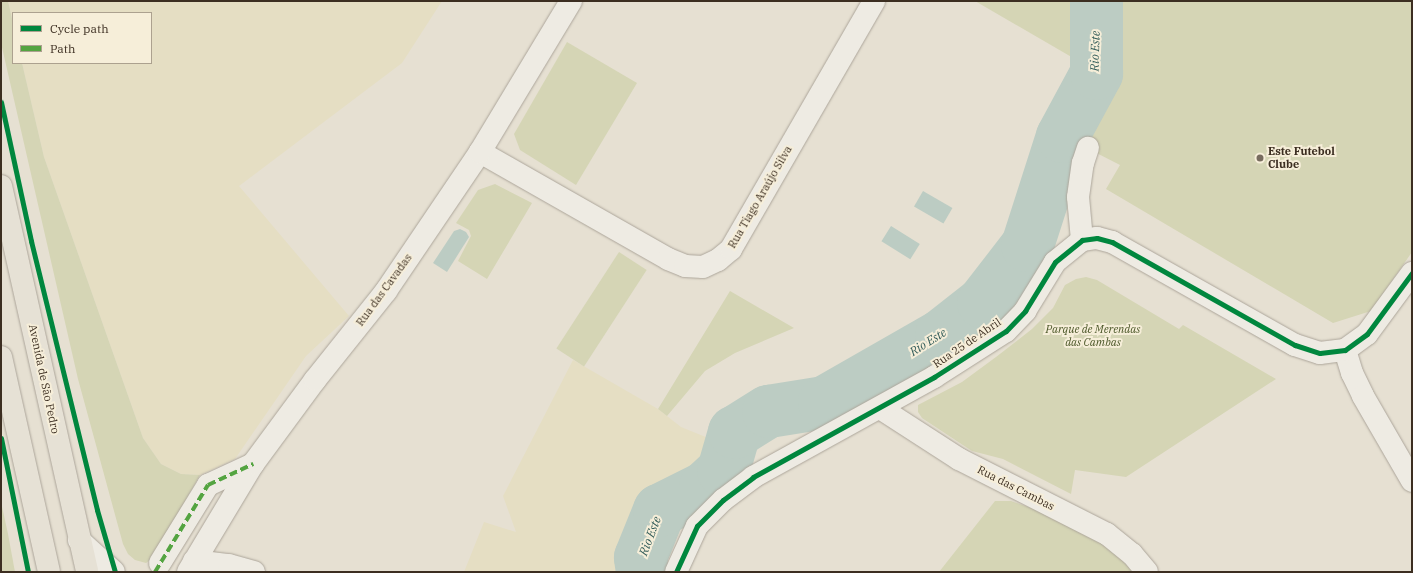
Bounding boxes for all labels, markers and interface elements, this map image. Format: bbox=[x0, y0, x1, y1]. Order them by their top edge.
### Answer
legend bbox=[12, 12, 152, 64]
text: Cycle path bbox=[50, 21, 109, 36]
water label: Rio Este bbox=[1087, 30, 1103, 72]
text: Path bbox=[50, 41, 75, 56]
street label: Rua Tiago Araújo Silva bbox=[725, 143, 795, 251]
place label: Este Futebol Clube bbox=[1268, 145, 1335, 171]
marker: Este Futebol Clube bbox=[1255, 153, 1265, 163]
street label: Rua das Cavadas bbox=[353, 251, 415, 329]
street label: Rua 25 de Abril bbox=[930, 315, 1004, 371]
street label: Avenida de São Pedro bbox=[26, 323, 62, 435]
park label: Parque de Merendas das Cambas bbox=[1046, 323, 1140, 349]
water label: Rio Este bbox=[907, 325, 949, 359]
street label: Rua das Cambas bbox=[975, 463, 1057, 513]
water label: Rio Este bbox=[636, 514, 664, 558]

